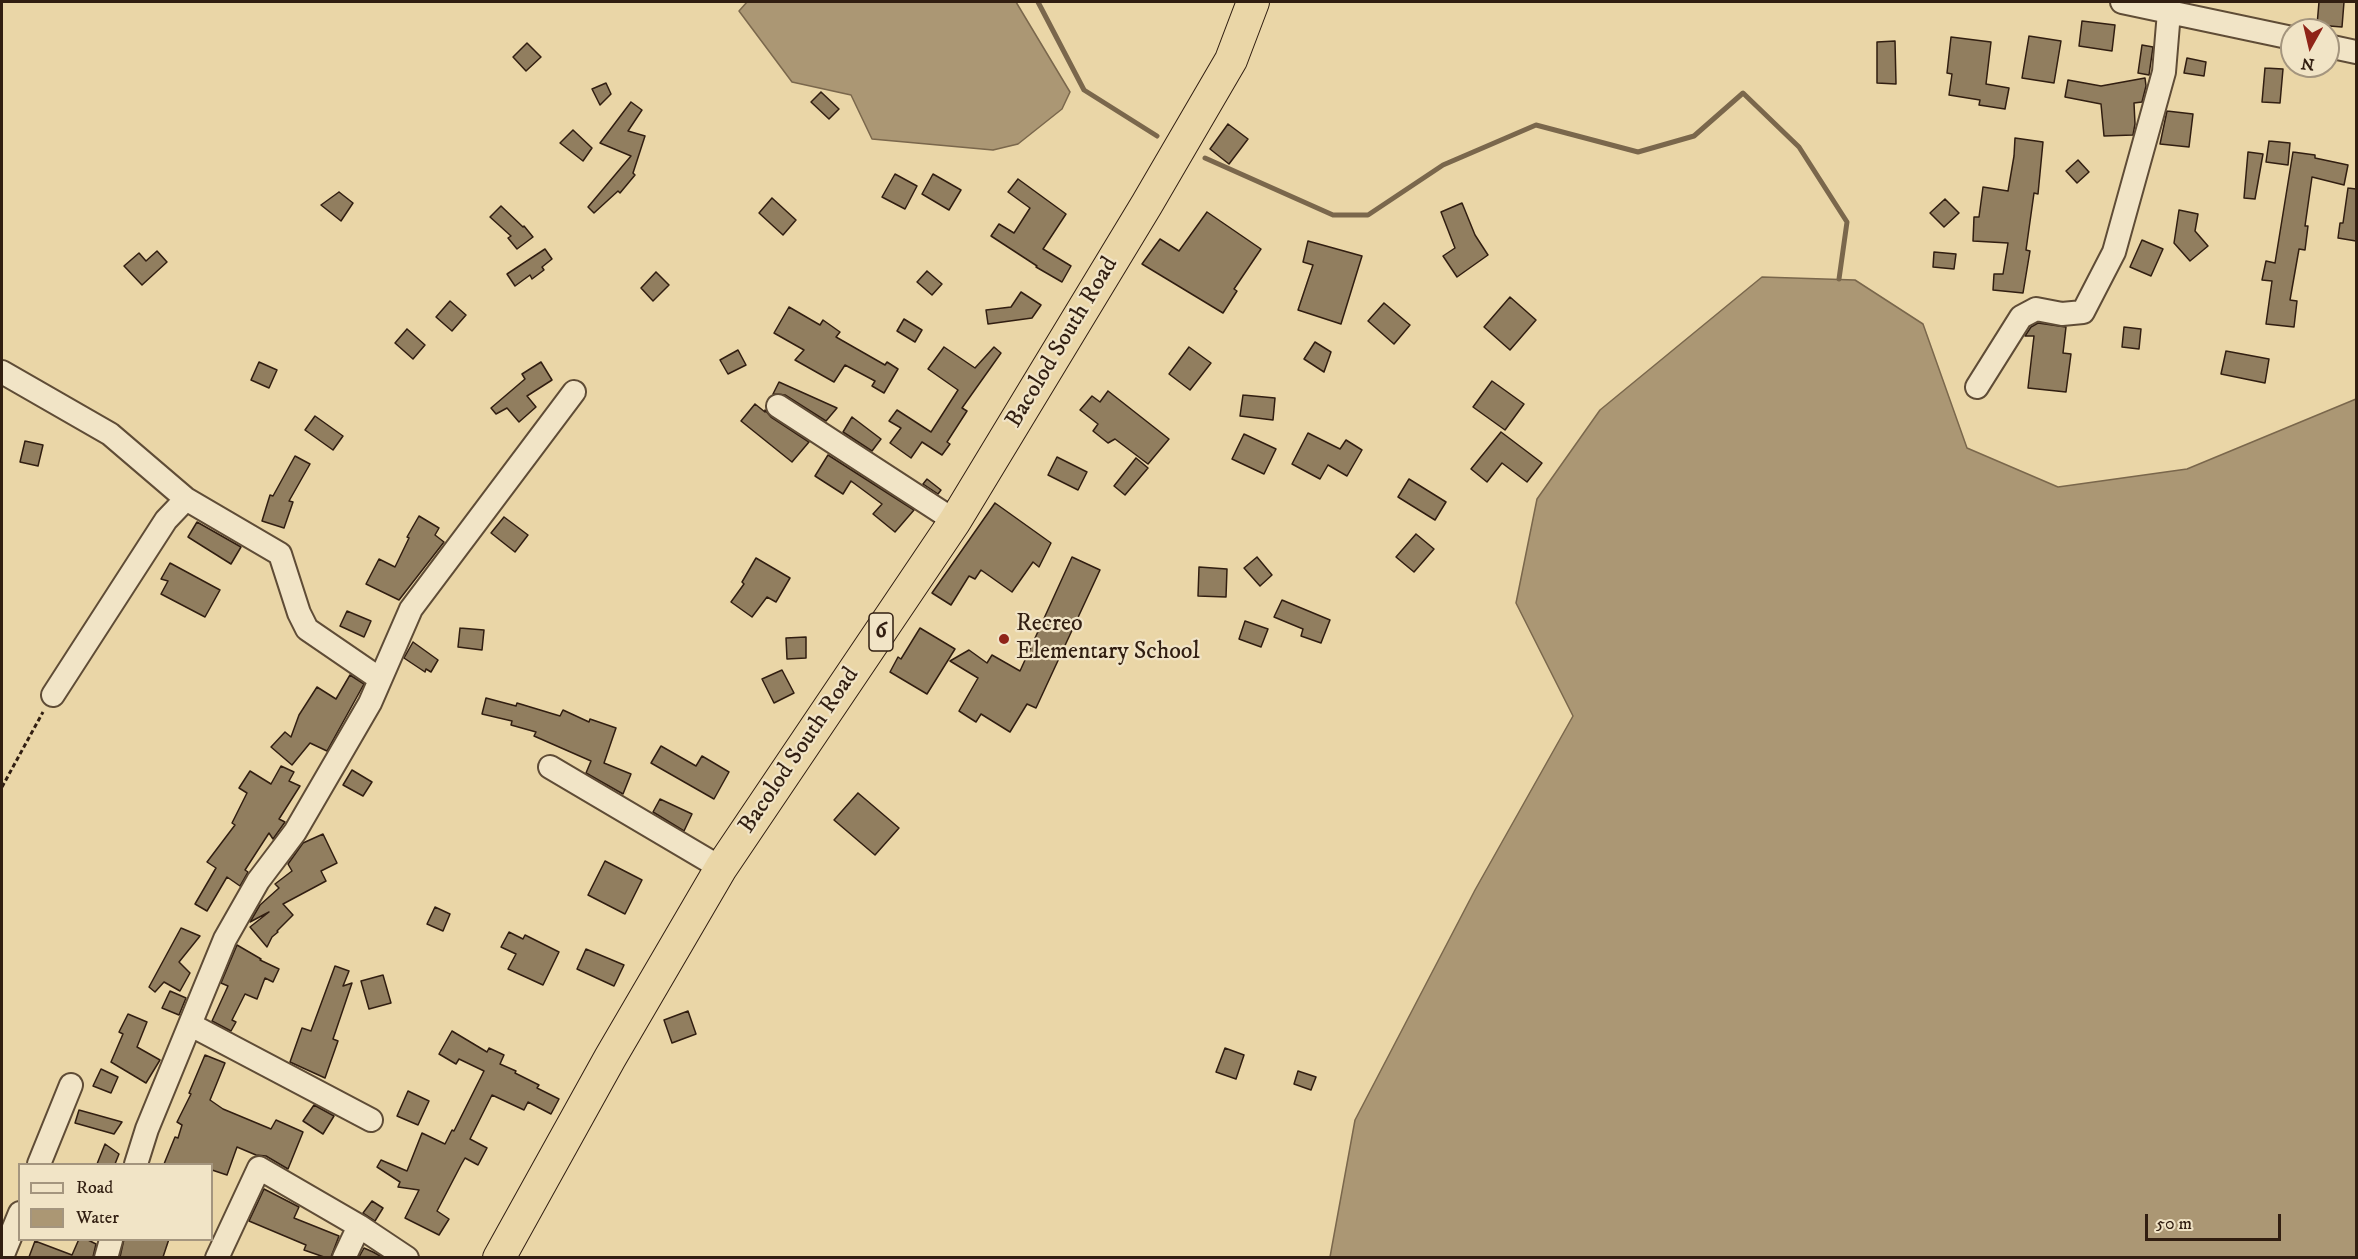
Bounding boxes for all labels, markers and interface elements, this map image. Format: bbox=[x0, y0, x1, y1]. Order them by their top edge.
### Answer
north arrow bbox=[2280, 18, 2340, 78]
text: N bbox=[2300, 53, 2316, 75]
street label: Bacolod South Road bbox=[1001, 252, 1125, 434]
place label: Recreo Elementary School bbox=[1016, 611, 1200, 667]
road number: 6 bbox=[869, 613, 893, 651]
marker: Recreo Elementary School bbox=[997, 632, 1011, 646]
street label: Bacolod South Road bbox=[734, 662, 866, 840]
legend bbox=[18, 1163, 213, 1241]
text: Road bbox=[76, 1177, 113, 1199]
scale bar bbox=[2148, 1202, 2284, 1240]
text: Water bbox=[76, 1207, 119, 1229]
text: 50 m bbox=[2156, 1213, 2192, 1235]

